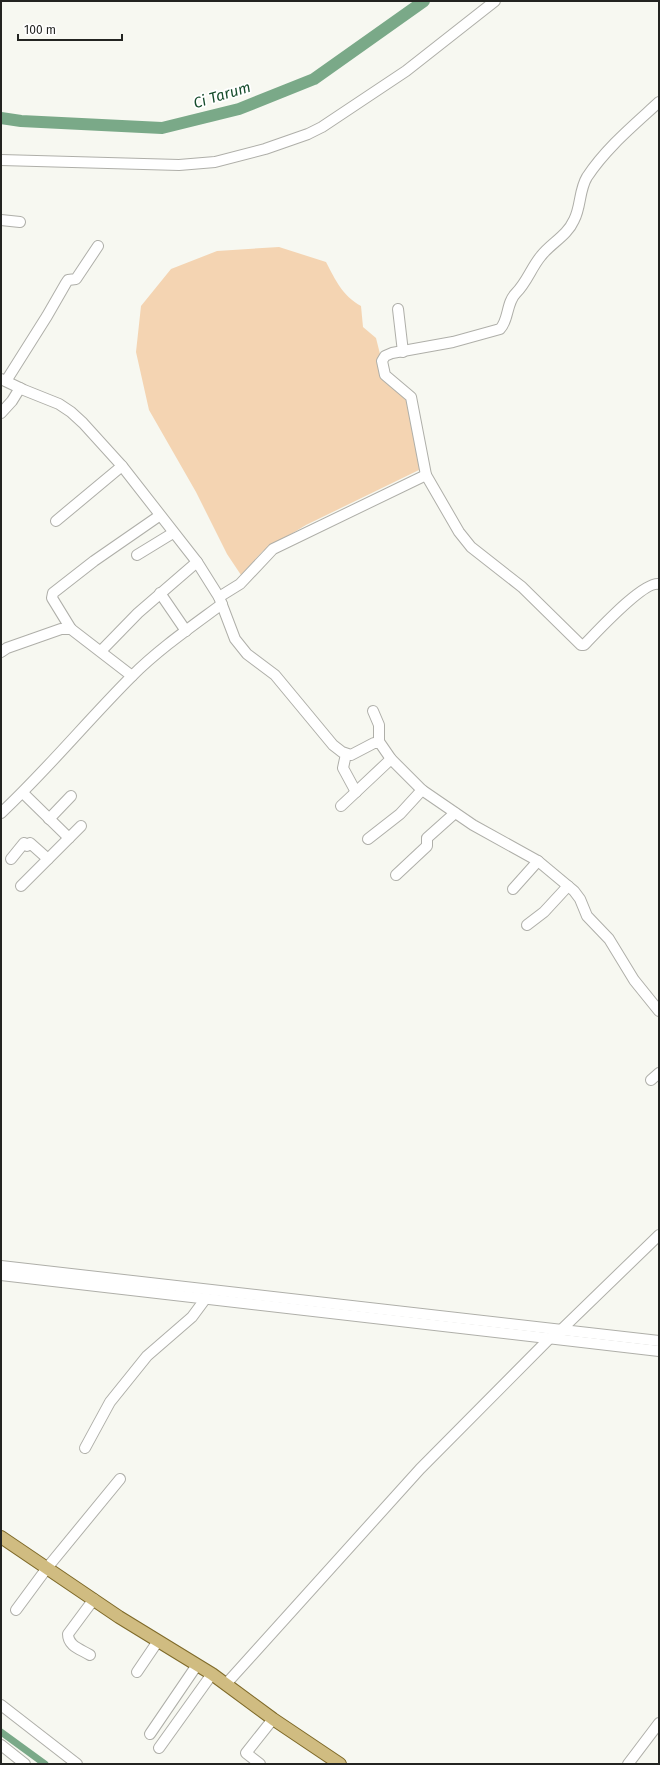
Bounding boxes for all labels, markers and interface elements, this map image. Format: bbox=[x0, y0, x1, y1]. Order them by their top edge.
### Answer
scale bar bbox=[18, 16, 122, 42]
text: 100 m bbox=[24, 23, 56, 37]
water label: Ci Tarum bbox=[191, 78, 253, 112]

